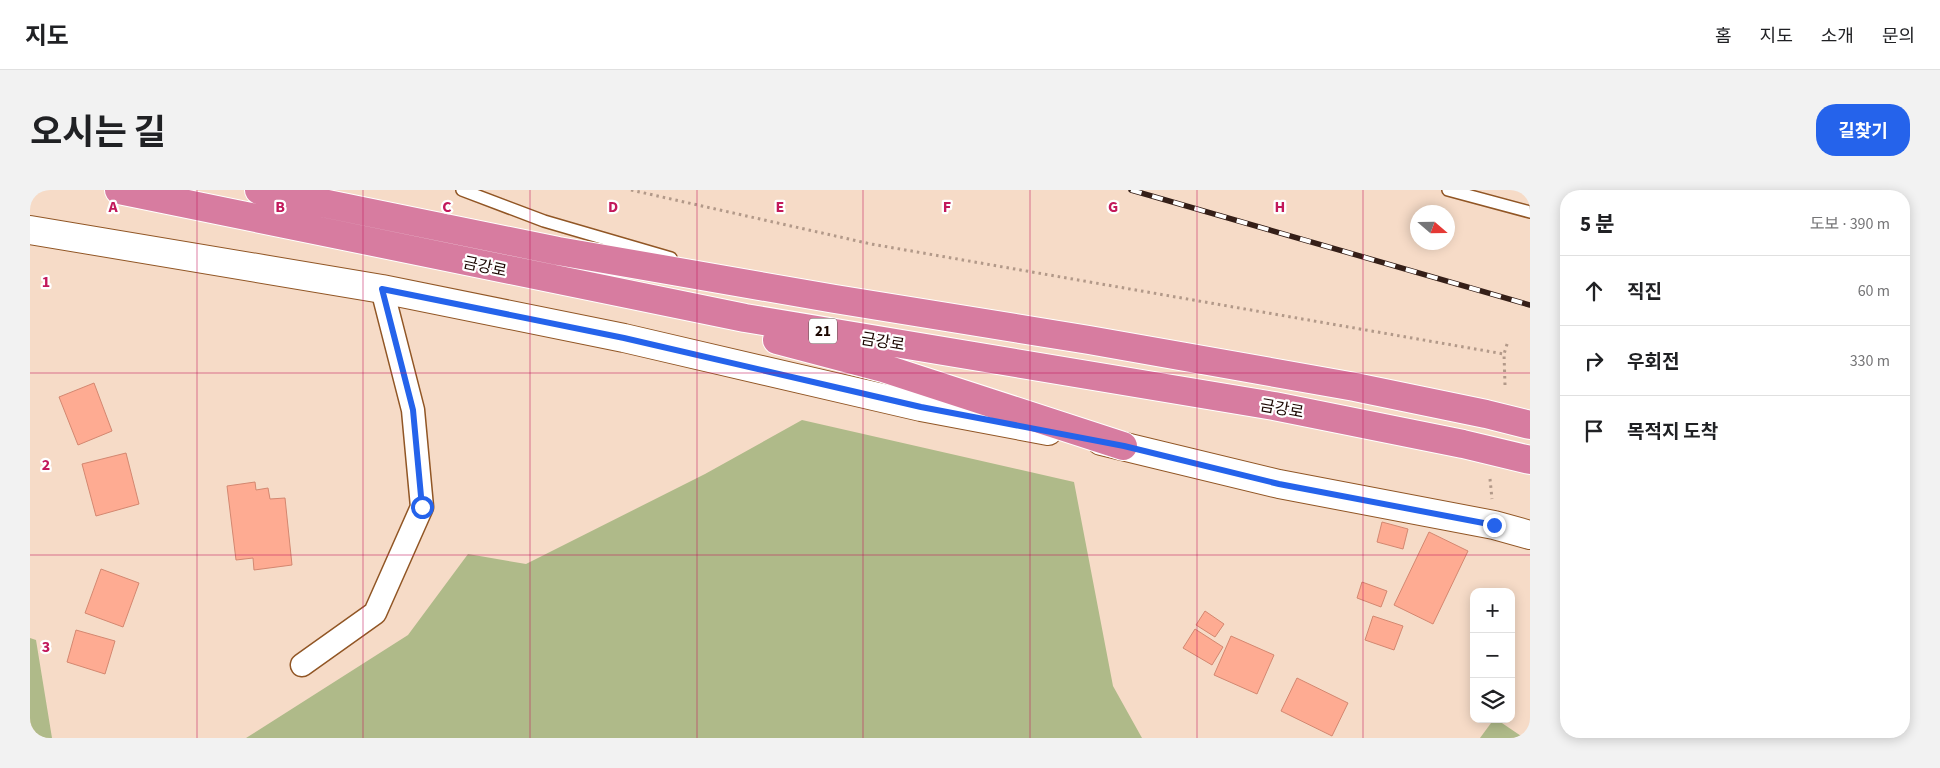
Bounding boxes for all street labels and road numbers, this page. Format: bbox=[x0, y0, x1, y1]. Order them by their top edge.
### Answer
street label: 금강로 bbox=[461, 252, 509, 282]
road number: 21 bbox=[809, 318, 837, 344]
street label: 금강로 bbox=[859, 328, 907, 356]
street label: 금강로 bbox=[1258, 394, 1306, 424]

